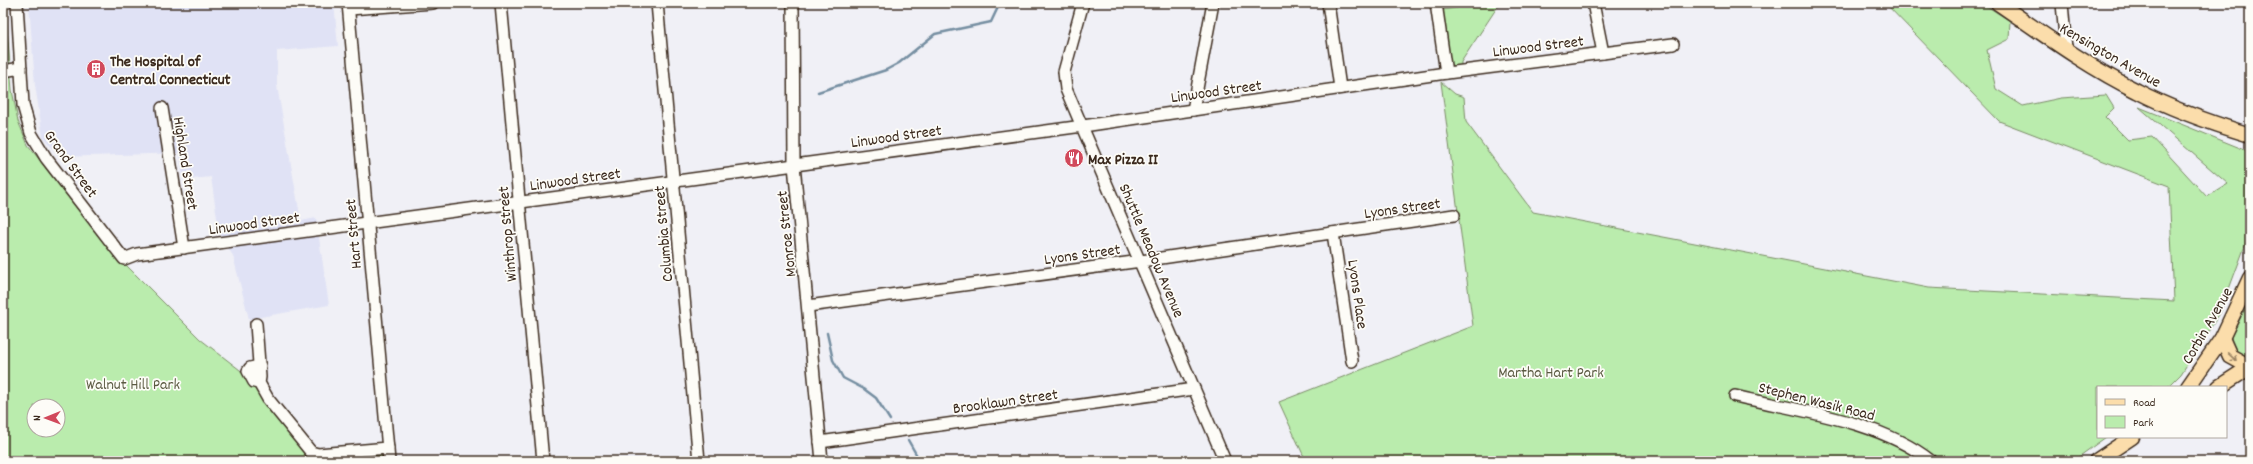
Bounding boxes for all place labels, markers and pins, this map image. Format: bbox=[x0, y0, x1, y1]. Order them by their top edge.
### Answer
place label: The Hospital of Central Connecticut bbox=[110, 51, 231, 92]
building icon: The Hospital of Central Connecticut bbox=[85, 58, 107, 80]
restaurant icon: Max Pizza II bbox=[1063, 147, 1085, 169]
place label: Max Pizza II bbox=[1088, 149, 1159, 172]

